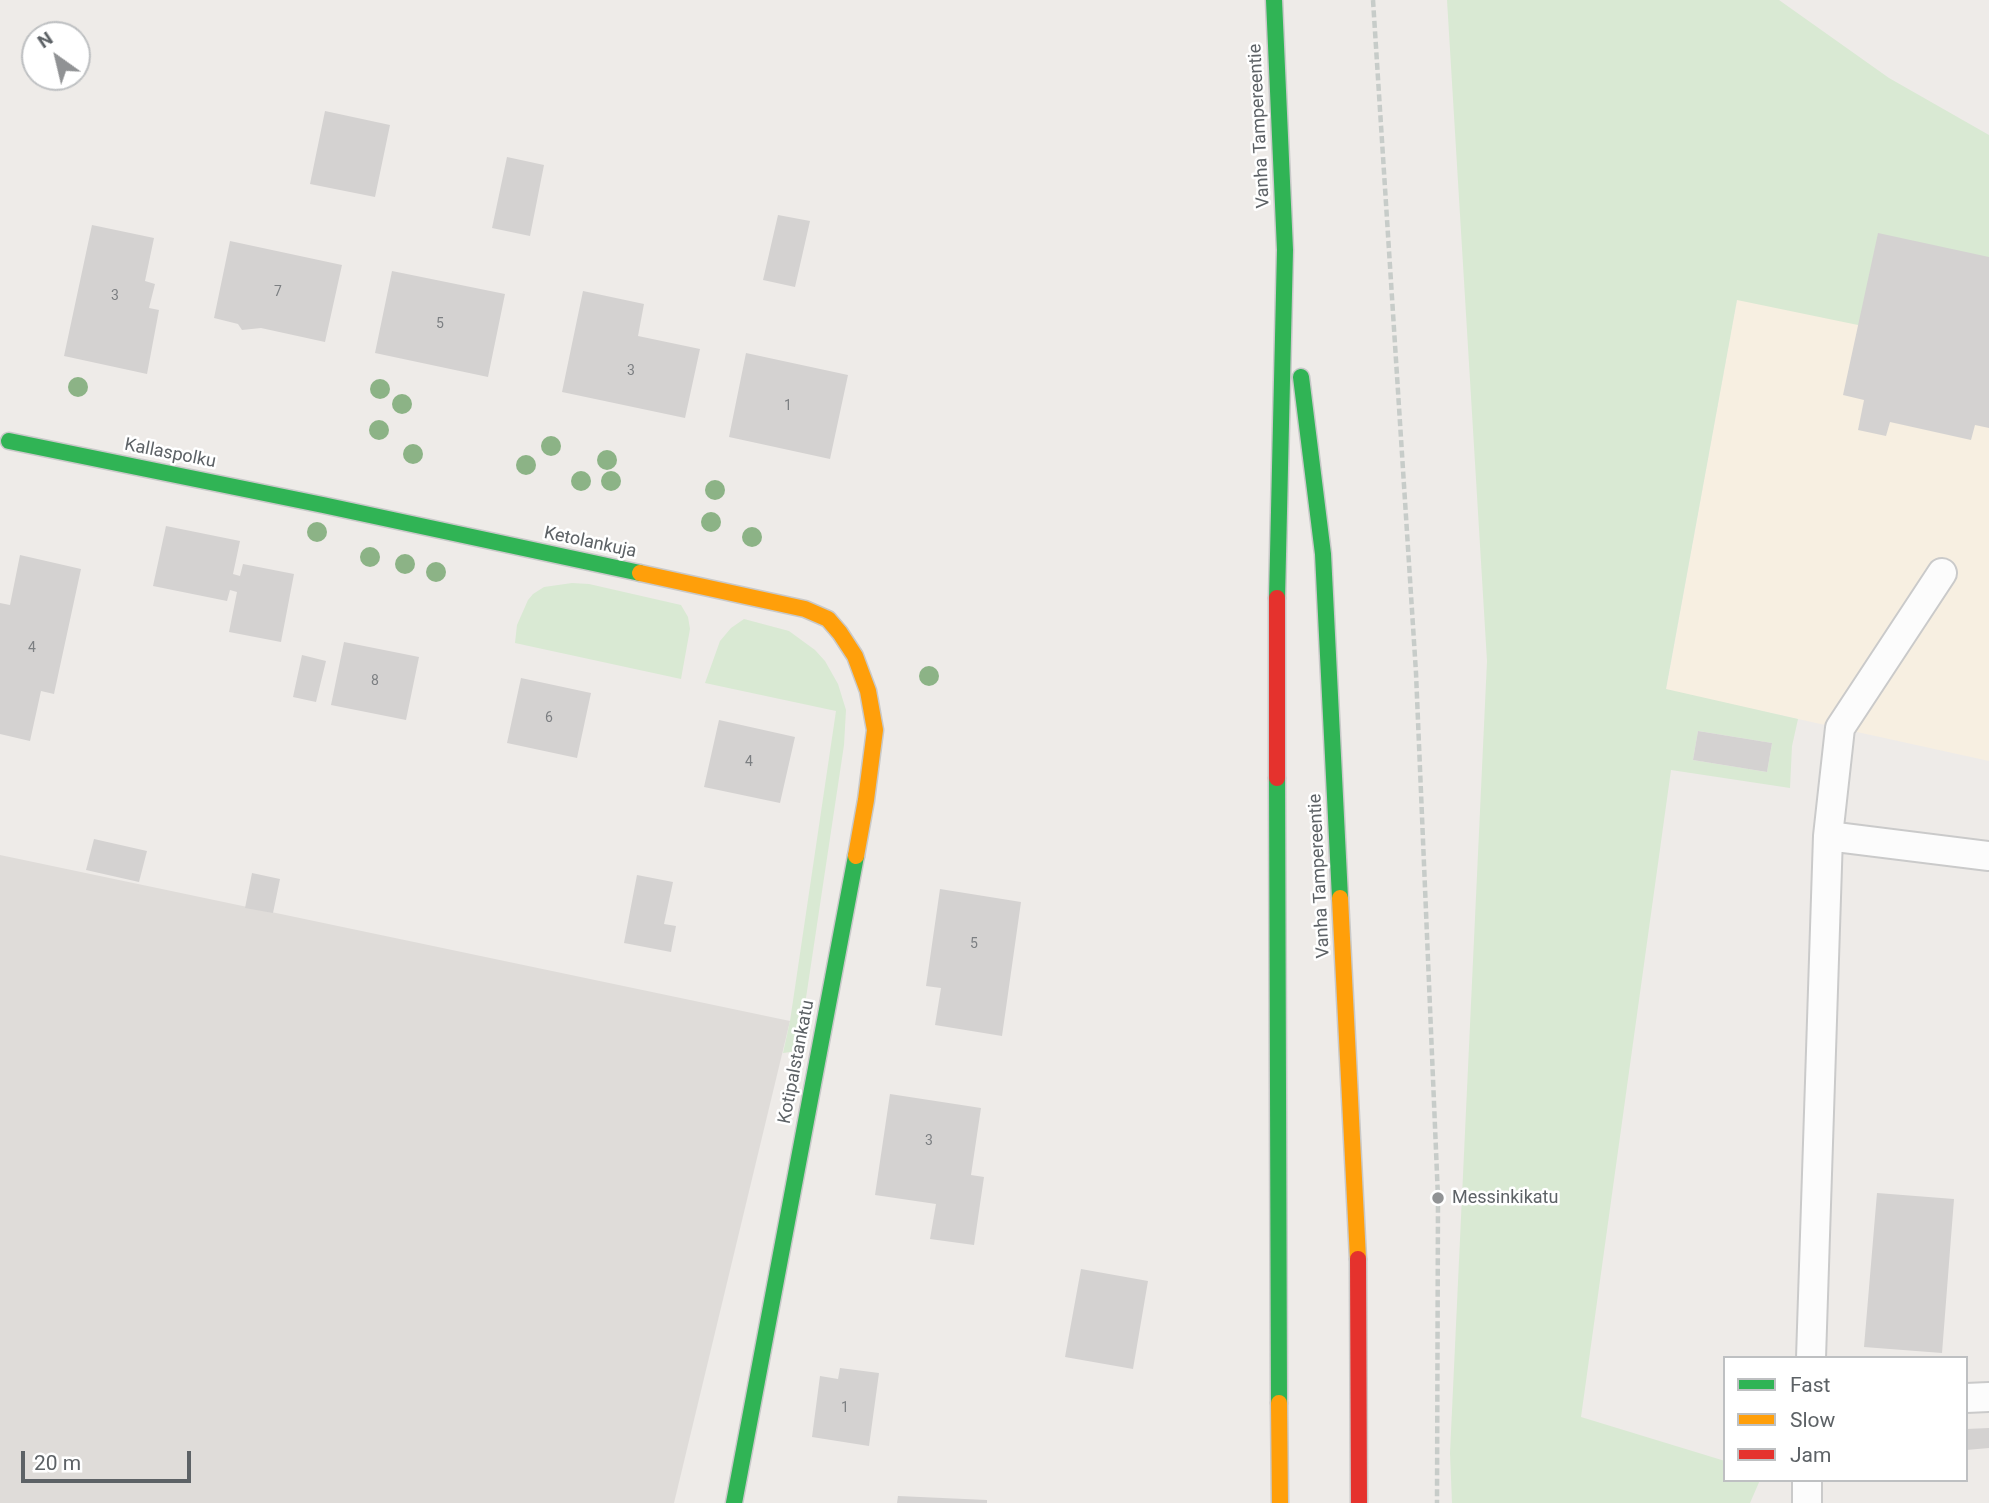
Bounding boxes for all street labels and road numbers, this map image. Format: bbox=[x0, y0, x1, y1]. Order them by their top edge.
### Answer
street label: Vanha Tampereentie bbox=[1245, 43, 1275, 209]
street label: Kallaspolku bbox=[122, 435, 218, 473]
street label: Ketolankuja bbox=[542, 523, 638, 563]
street label: Vanha Tampereentie bbox=[1305, 793, 1335, 959]
street label: Kotipalstankatu bbox=[774, 998, 820, 1126]

